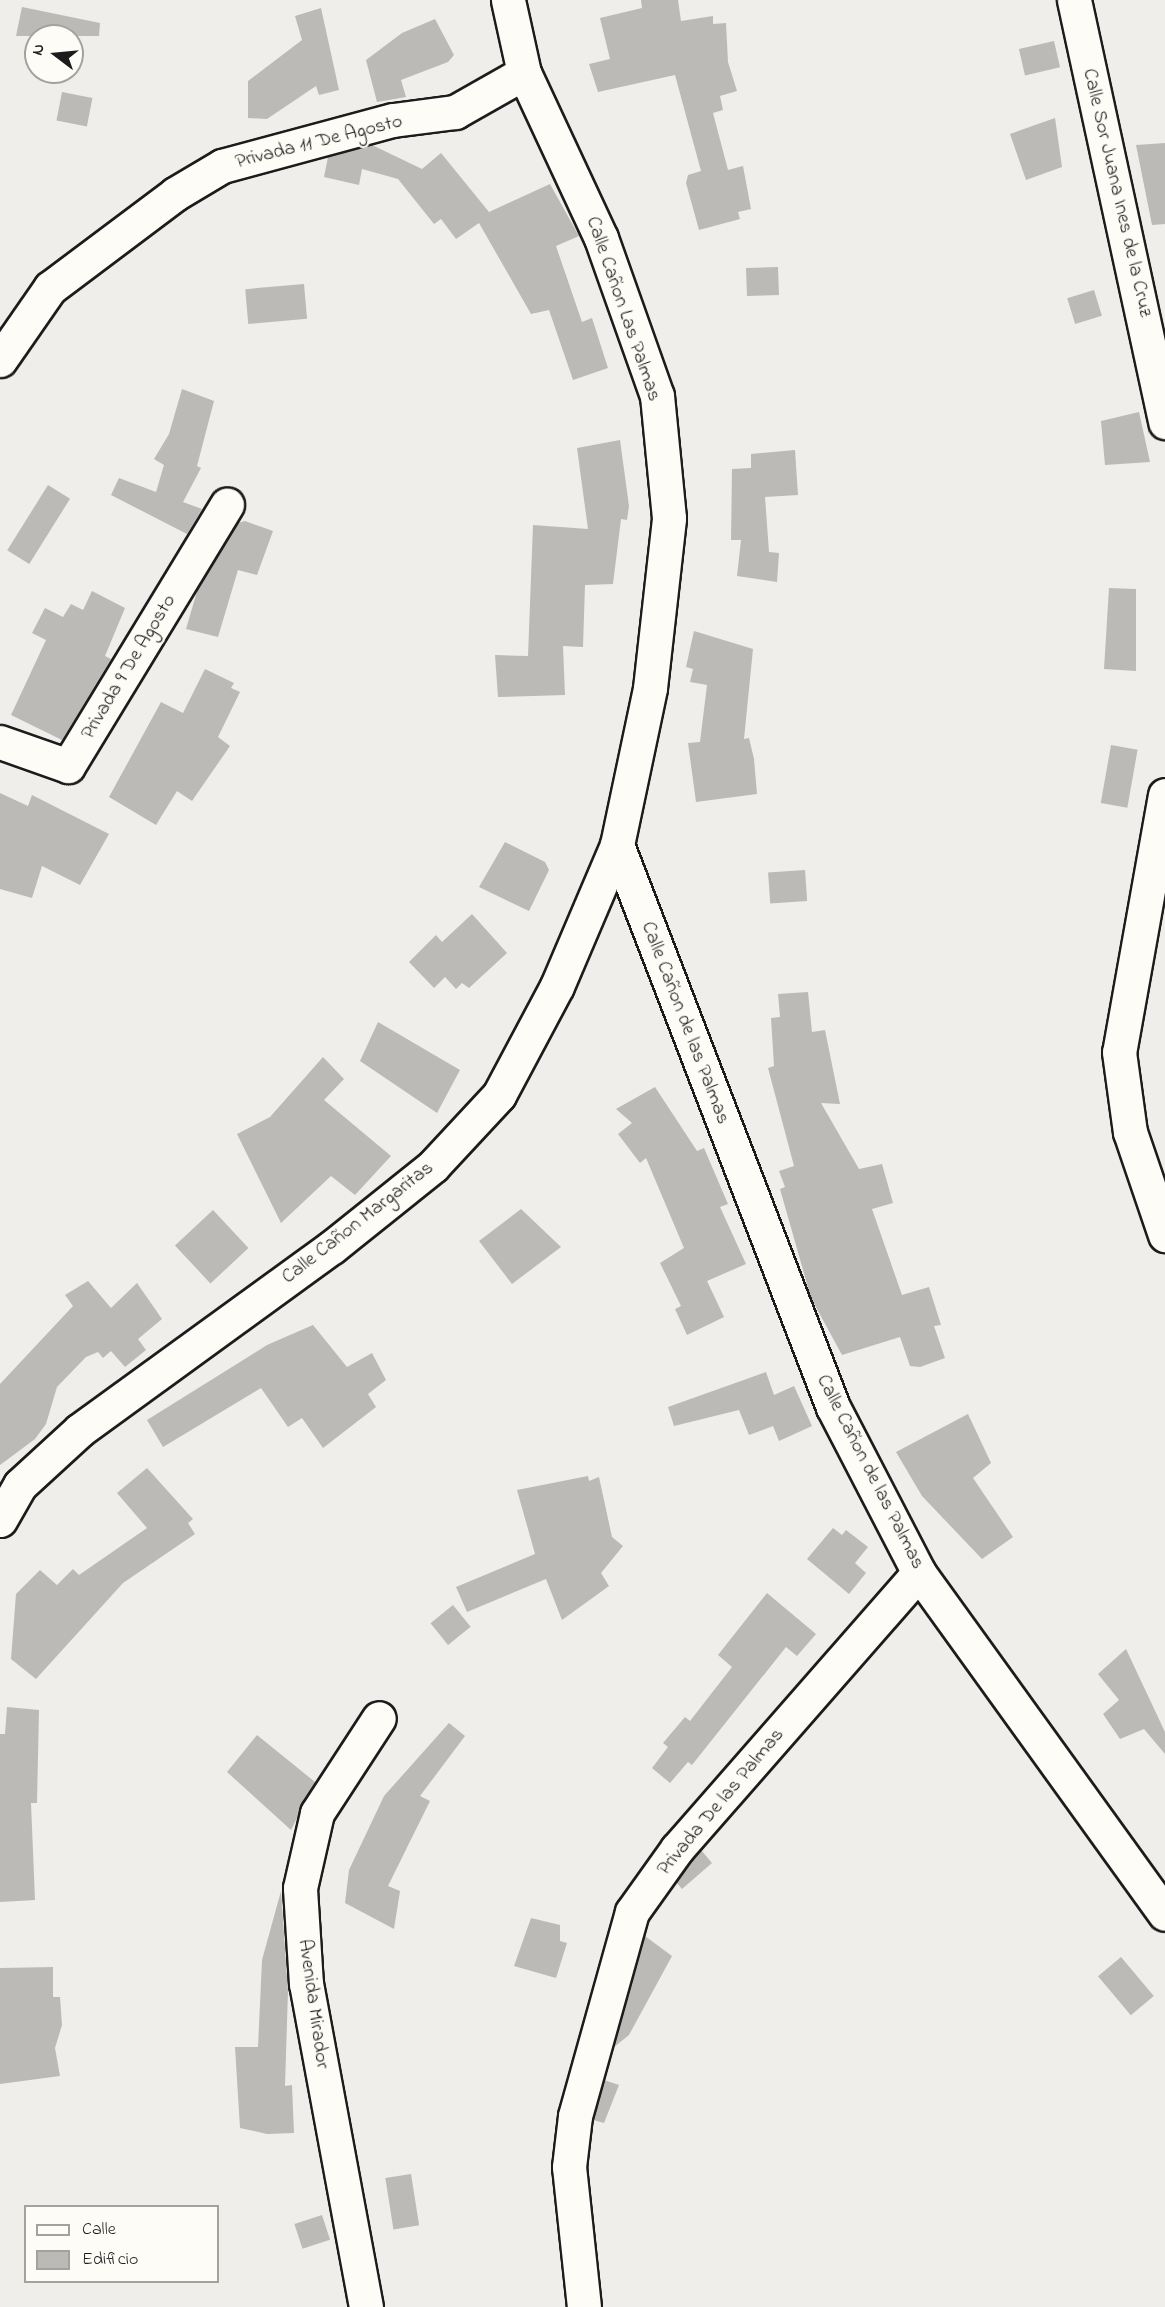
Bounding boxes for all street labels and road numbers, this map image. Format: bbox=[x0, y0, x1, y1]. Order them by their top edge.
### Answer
street label: Calle Sor Juana Ines de la Cruz bbox=[1077, 66, 1157, 320]
street label: Privada 11 De Agosto bbox=[233, 110, 405, 174]
street label: Calle Cañon Las Palmas bbox=[580, 213, 666, 405]
street label: Privada 9 De Agosto bbox=[76, 590, 182, 744]
street label: Calle Cañon de las Palmas bbox=[635, 918, 735, 1128]
street label: Calle Cañon Margaritas bbox=[277, 1156, 439, 1290]
street label: Calle Cañon de las Palmas bbox=[811, 1371, 929, 1573]
street label: Privada De las Palmas bbox=[652, 1724, 790, 1880]
street label: Avenida Mirador bbox=[292, 1938, 334, 2070]

